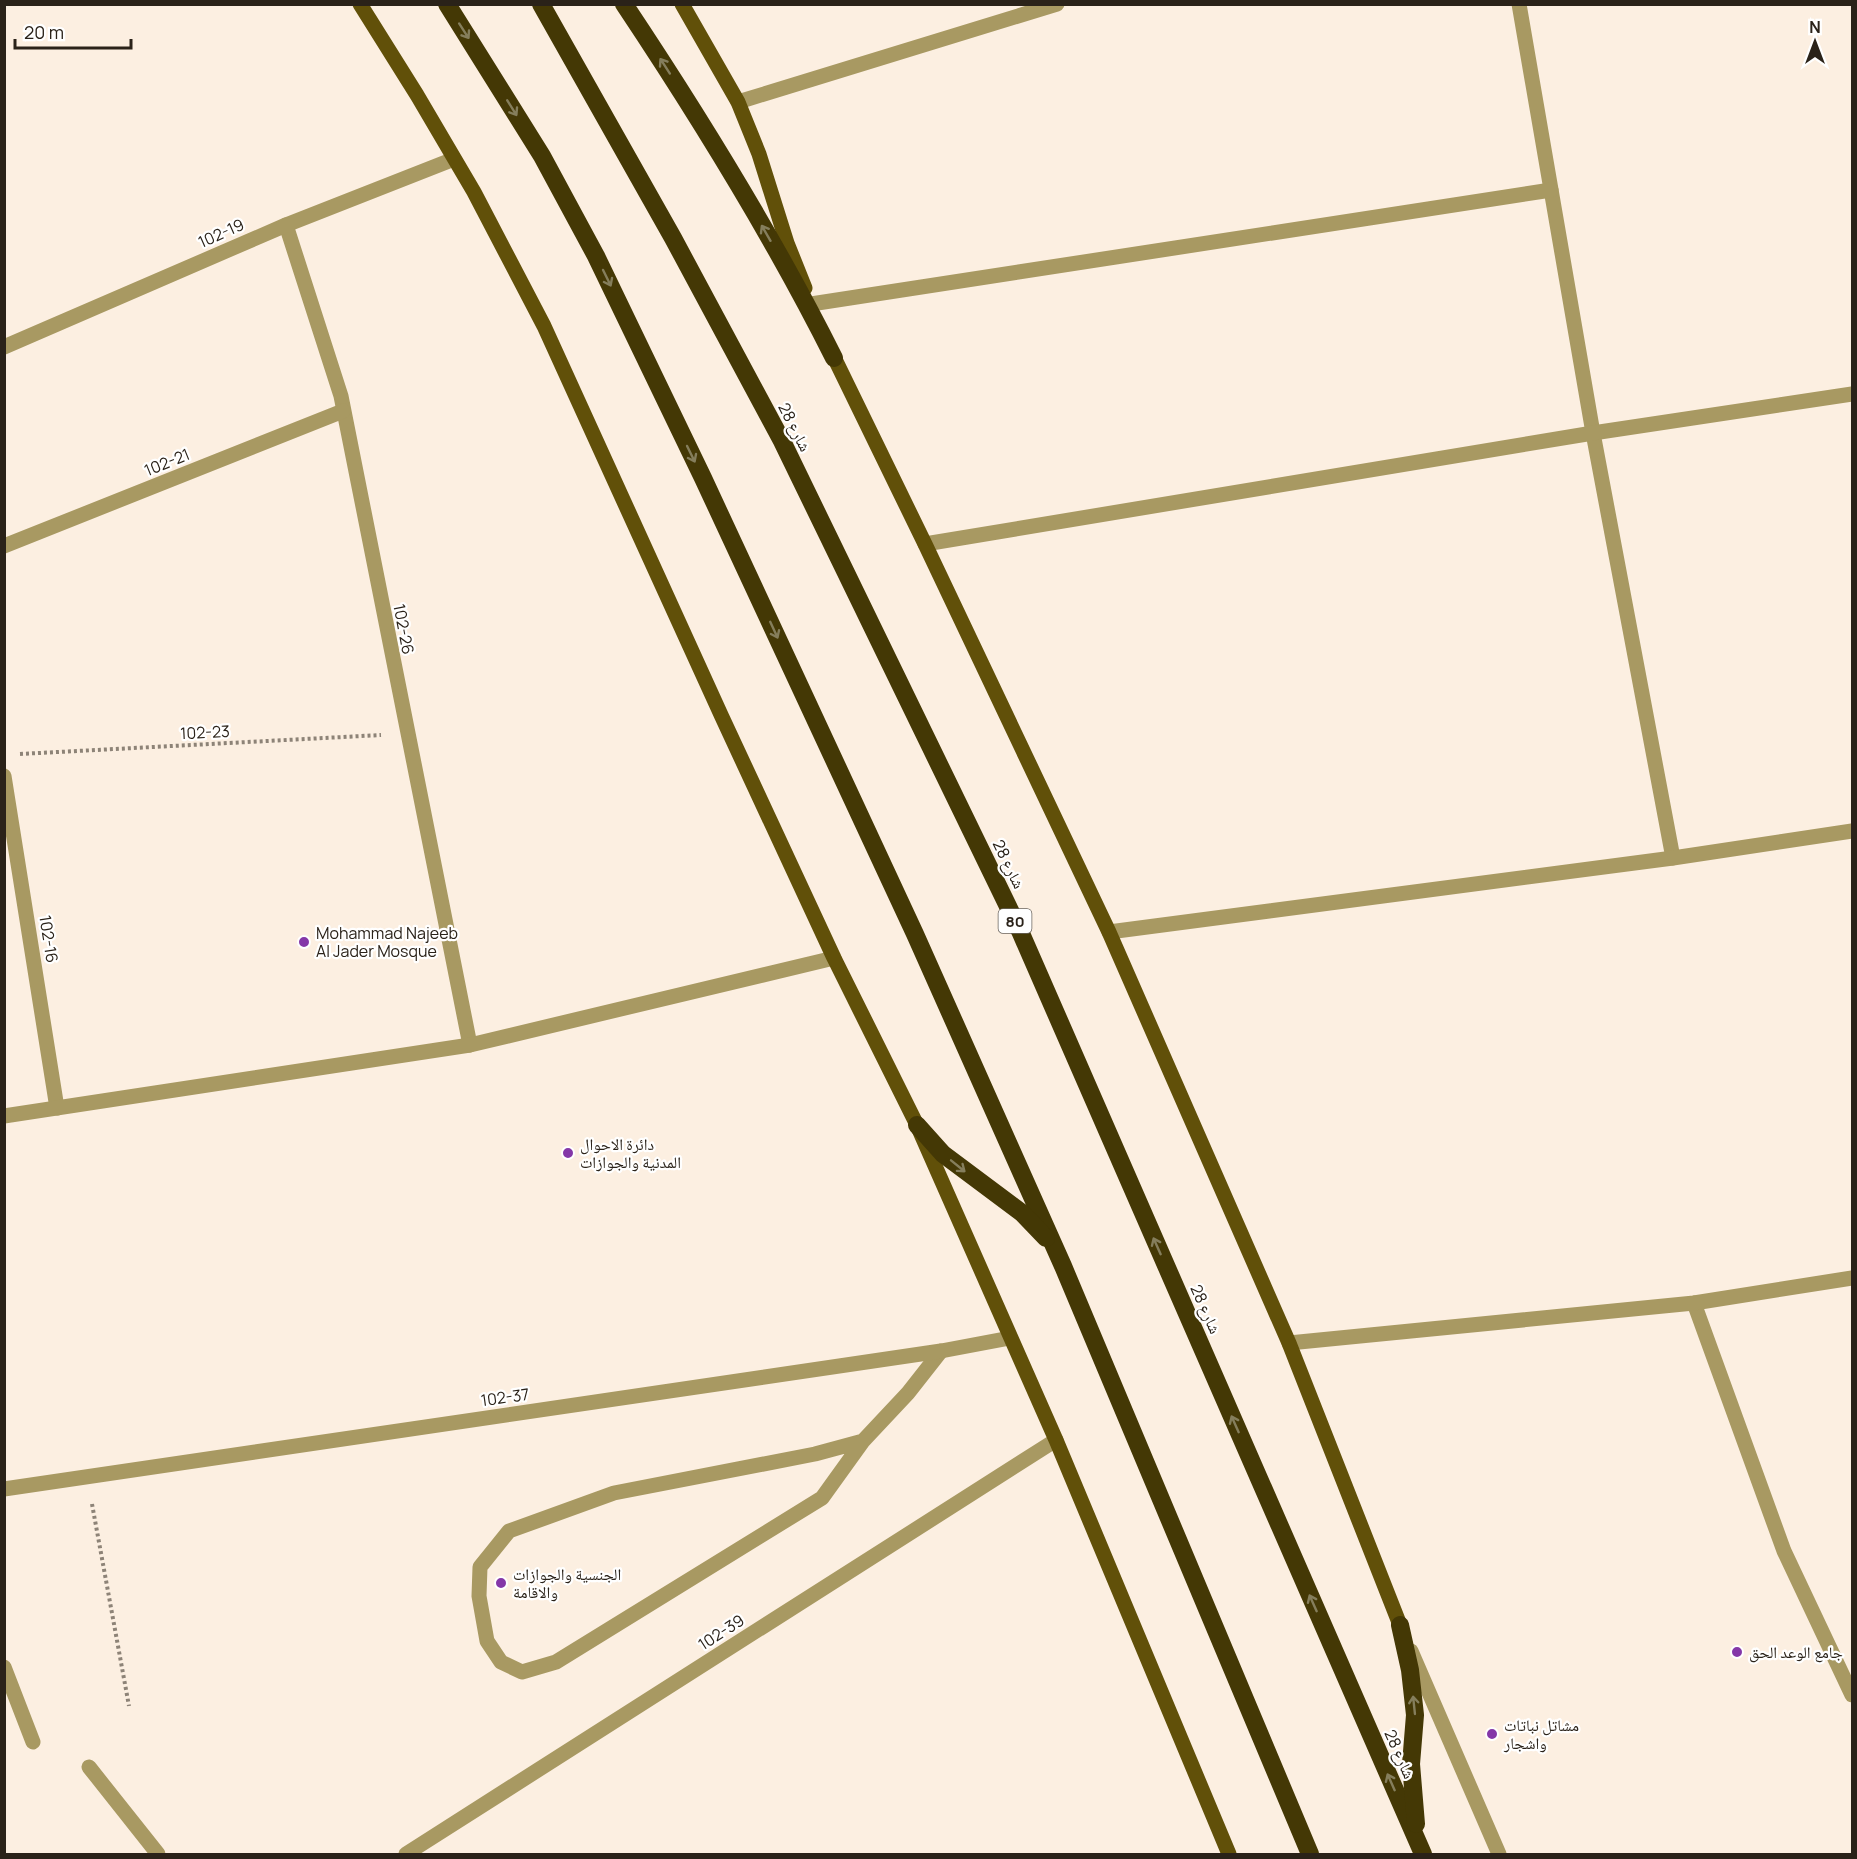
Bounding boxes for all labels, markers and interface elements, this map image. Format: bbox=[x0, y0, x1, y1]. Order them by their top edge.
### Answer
scale bar bbox=[15, 12, 130, 50]
north arrow bbox=[1785, 12, 1845, 72]
text: N bbox=[1809, 16, 1821, 38]
text: 20 m bbox=[24, 20, 64, 44]
one-way arrow bbox=[459, 22, 471, 39]
one-way arrow bbox=[659, 59, 671, 75]
one-way arrow bbox=[507, 99, 519, 116]
street label: 102-19 bbox=[195, 213, 247, 253]
one-way arrow bbox=[759, 225, 771, 242]
one-way arrow bbox=[601, 269, 613, 287]
street label: شارع 28 bbox=[773, 399, 817, 455]
street label: 102-21 bbox=[141, 443, 193, 481]
one-way arrow bbox=[686, 444, 698, 462]
street label: 102-26 bbox=[388, 602, 420, 656]
one-way arrow bbox=[768, 621, 780, 639]
street label: 102-23 bbox=[180, 720, 230, 744]
street label: شارع 28 bbox=[988, 836, 1030, 892]
road number: 80 bbox=[998, 909, 1032, 933]
street label: 102-16 bbox=[34, 914, 64, 964]
place label: Mohammad Najeeb Al Jader Mosque bbox=[316, 922, 458, 962]
marker: Mohammad Najeeb Al Jader Mosque bbox=[297, 935, 311, 949]
place label: دائرة الاحوال المدنية والجوازات bbox=[580, 1133, 681, 1173]
marker: دائرة الاحوال المدنية والجوازات bbox=[561, 1146, 575, 1160]
one-way arrow bbox=[950, 1159, 965, 1173]
one-way arrow bbox=[1151, 1237, 1162, 1255]
street label: شارع 28 bbox=[1185, 1281, 1227, 1337]
street label: 102-37 bbox=[479, 1383, 531, 1411]
one-way arrow bbox=[1229, 1416, 1240, 1434]
place label: الجنسية والجوازات والاقامة bbox=[513, 1563, 621, 1603]
marker: الجنسية والجوازات والاقامة bbox=[494, 1576, 508, 1590]
one-way arrow bbox=[1307, 1594, 1318, 1613]
street label: 102-39 bbox=[694, 1609, 748, 1655]
place label: جامع الوعد الحق bbox=[1749, 1641, 1843, 1663]
marker: جامع الوعد الحق bbox=[1730, 1645, 1744, 1659]
one-way arrow bbox=[1408, 1696, 1419, 1716]
place label: مشاتل نباتات واشجار bbox=[1503, 1714, 1579, 1754]
street label: شارع 28 bbox=[1379, 1726, 1421, 1782]
marker: مشاتل نباتات واشجار bbox=[1485, 1727, 1499, 1741]
one-way arrow bbox=[1385, 1773, 1396, 1791]

